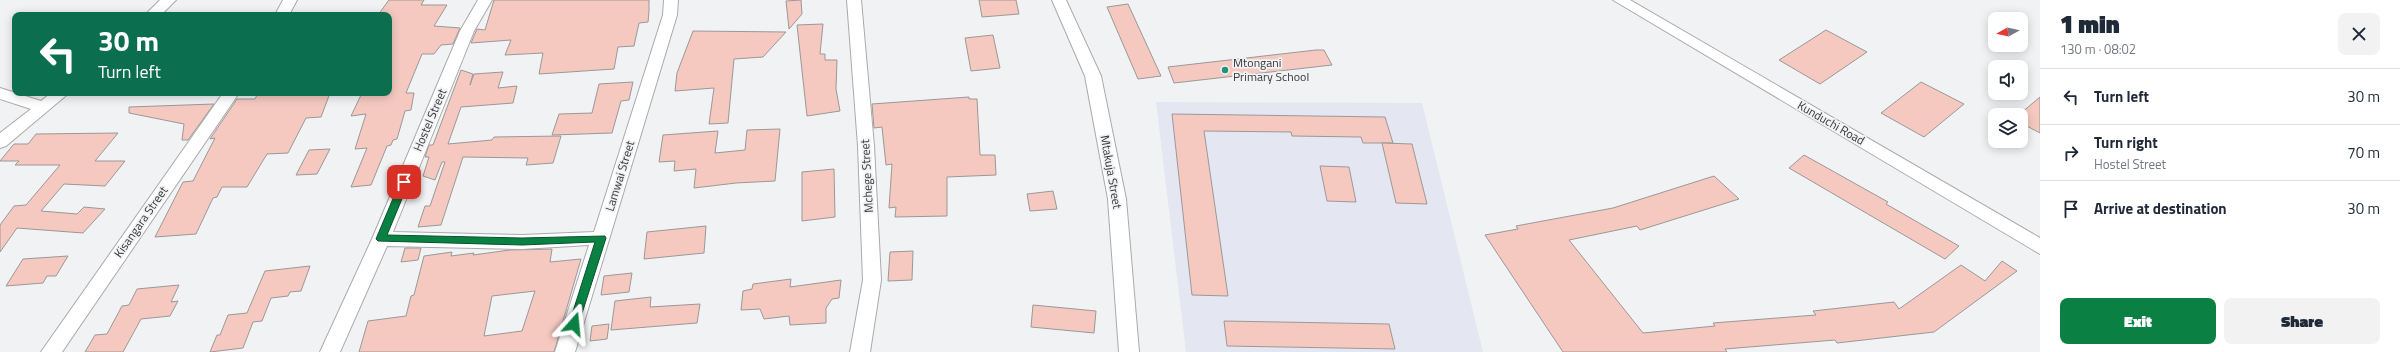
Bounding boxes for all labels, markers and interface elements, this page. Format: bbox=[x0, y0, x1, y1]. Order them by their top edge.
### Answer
text: 1 min bbox=[2060, 6, 2120, 42]
north arrow bbox=[1988, 12, 2028, 52]
map controls bbox=[1988, 12, 2028, 148]
button: close bbox=[2338, 13, 2380, 55]
text: 30 m bbox=[98, 19, 159, 62]
icon: left bbox=[32, 28, 84, 80]
text: 130 m · 08:02 bbox=[2060, 39, 2136, 59]
place label: Mtongani Primary School bbox=[1233, 53, 1309, 86]
text: Turn left bbox=[98, 58, 161, 85]
button: sound bbox=[1988, 60, 2028, 100]
marker: Mtongani Primary School bbox=[1220, 65, 1230, 75]
street label: Hostel Street bbox=[408, 85, 452, 154]
text: Turn left bbox=[2094, 85, 2149, 108]
text: 30 m bbox=[2347, 85, 2380, 108]
icon: left bbox=[2060, 86, 2082, 108]
street label: Kunduchi Road bbox=[1794, 96, 1869, 150]
button: layers bbox=[1988, 108, 2028, 148]
text: Turn right bbox=[2094, 131, 2158, 154]
street label: Mtakuja Street bbox=[1096, 134, 1127, 211]
street label: Lamwai Street bbox=[600, 137, 640, 214]
street label: Mchege Street bbox=[855, 138, 878, 213]
text: 70 m bbox=[2347, 141, 2380, 164]
icon: right bbox=[2060, 142, 2082, 164]
text: Hostel Street bbox=[2094, 154, 2166, 174]
pin bbox=[387, 165, 421, 199]
icon: arrive bbox=[393, 171, 415, 193]
street label: Kisangara Street bbox=[109, 181, 173, 261]
text: Arrive at destination bbox=[2094, 197, 2227, 220]
text: 30 m bbox=[2347, 197, 2380, 220]
icon: arrive bbox=[2060, 198, 2082, 220]
button: Exit bbox=[2060, 298, 2216, 344]
button: Share bbox=[2224, 298, 2380, 344]
position arrow bbox=[553, 303, 595, 345]

